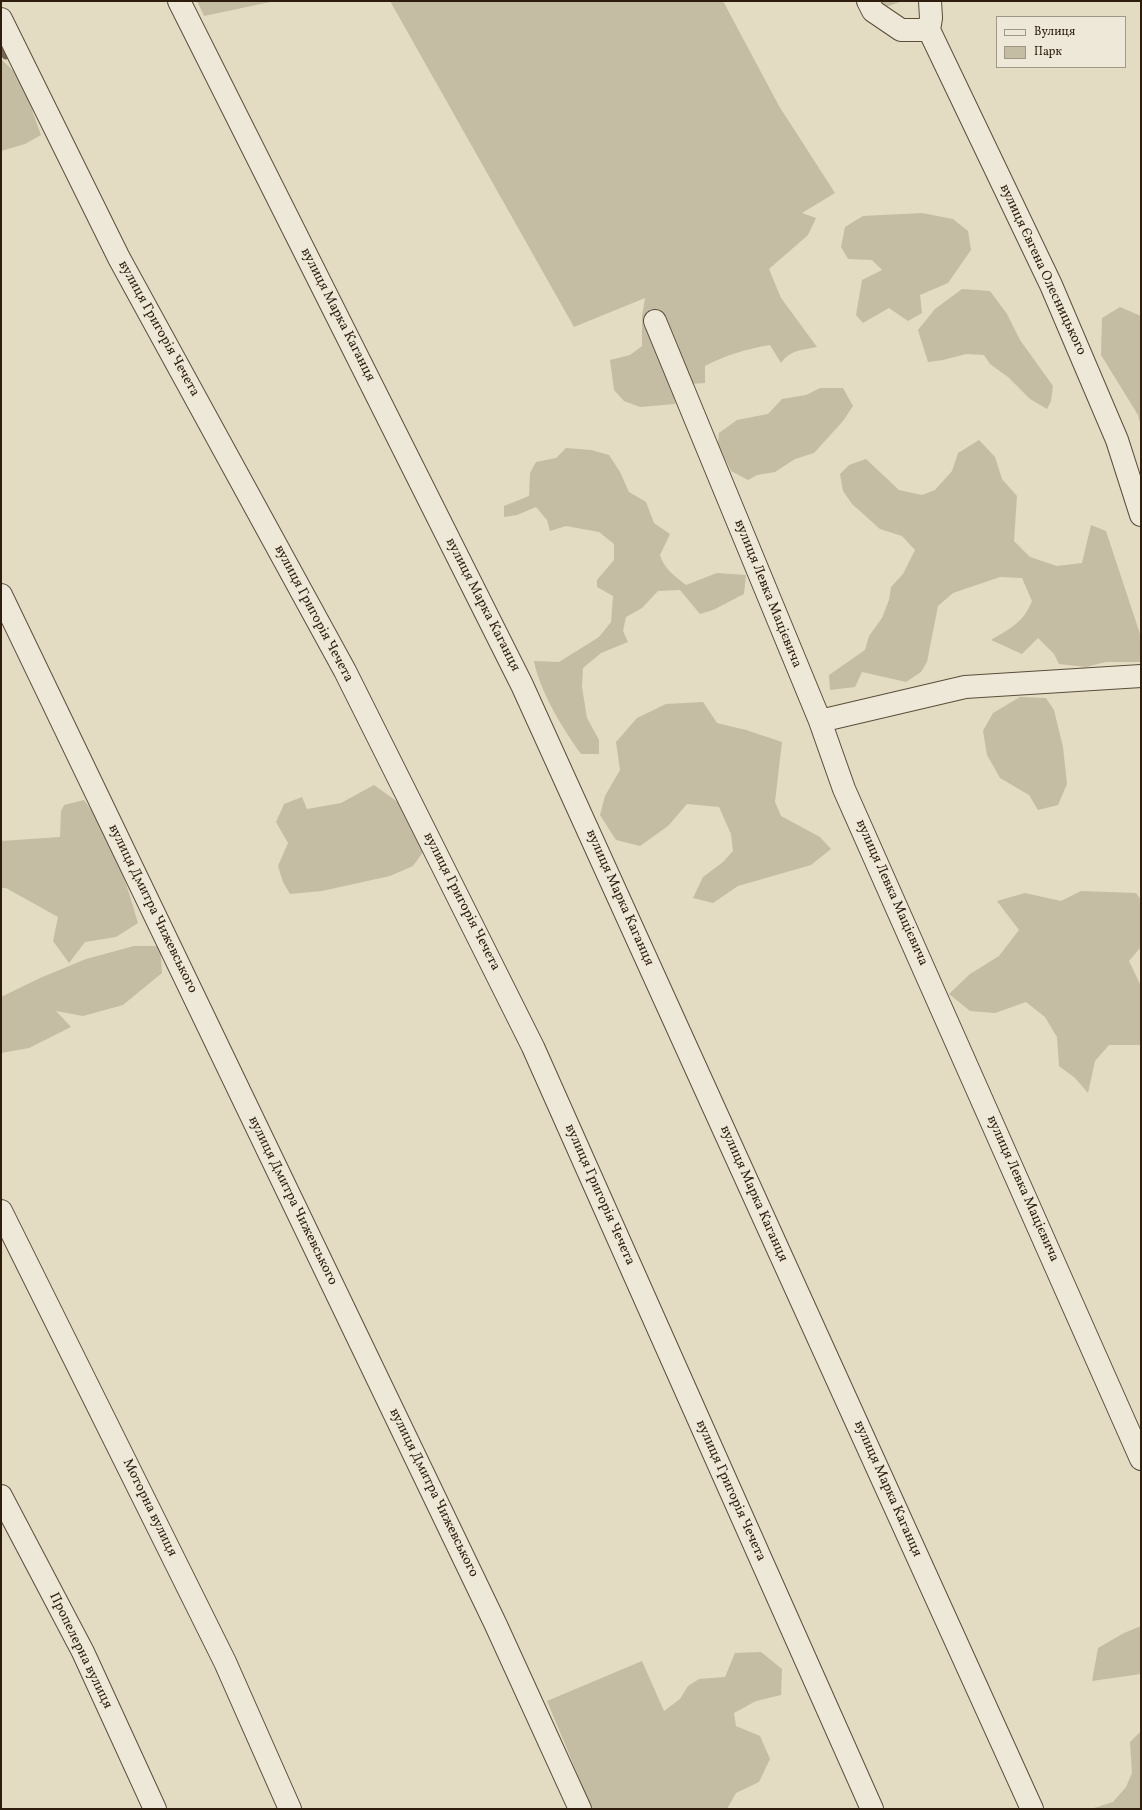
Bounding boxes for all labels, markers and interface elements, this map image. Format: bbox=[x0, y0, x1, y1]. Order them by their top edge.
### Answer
legend bbox=[996, 16, 1126, 68]
text: Вулиця bbox=[1034, 24, 1075, 40]
text: Парк bbox=[1034, 44, 1062, 60]
street label: вулиця Євгена Олесницького bbox=[995, 182, 1089, 358]
street label: вулиця Марка Каганця bbox=[296, 245, 378, 385]
street label: вулиця Григорія Чечета bbox=[114, 258, 202, 400]
street label: вулиця Левка Мацієвича bbox=[730, 517, 804, 671]
street label: вулиця Марка Каганця bbox=[441, 535, 523, 675]
street label: вулиця Григорія Чечета bbox=[270, 543, 356, 685]
street label: вулиця Левка Мацієвича bbox=[851, 817, 931, 969]
street label: вулиця Дмитра Чижевського bbox=[104, 822, 200, 996]
street label: вулиця Марка Каганця bbox=[581, 827, 657, 969]
street label: вулиця Григорія Чечета bbox=[419, 830, 503, 974]
street label: вулиця Левка Мацієвича bbox=[982, 1113, 1062, 1265]
street label: вулиця Дмитра Чижевського bbox=[244, 1114, 340, 1288]
street label: вулиця Григорія Чечета bbox=[560, 1122, 638, 1268]
street label: вулиця Марка Каганця bbox=[715, 1123, 791, 1265]
street label: вулиця Дмитра Чижевського bbox=[385, 1406, 481, 1580]
street label: вулиця Григорія Чечета bbox=[691, 1418, 769, 1564]
street label: вулиця Марка Каганця bbox=[849, 1418, 925, 1560]
street label: Моторна вулиця bbox=[118, 1456, 180, 1560]
street label: Пропелерна вулиця bbox=[45, 1590, 115, 1712]

